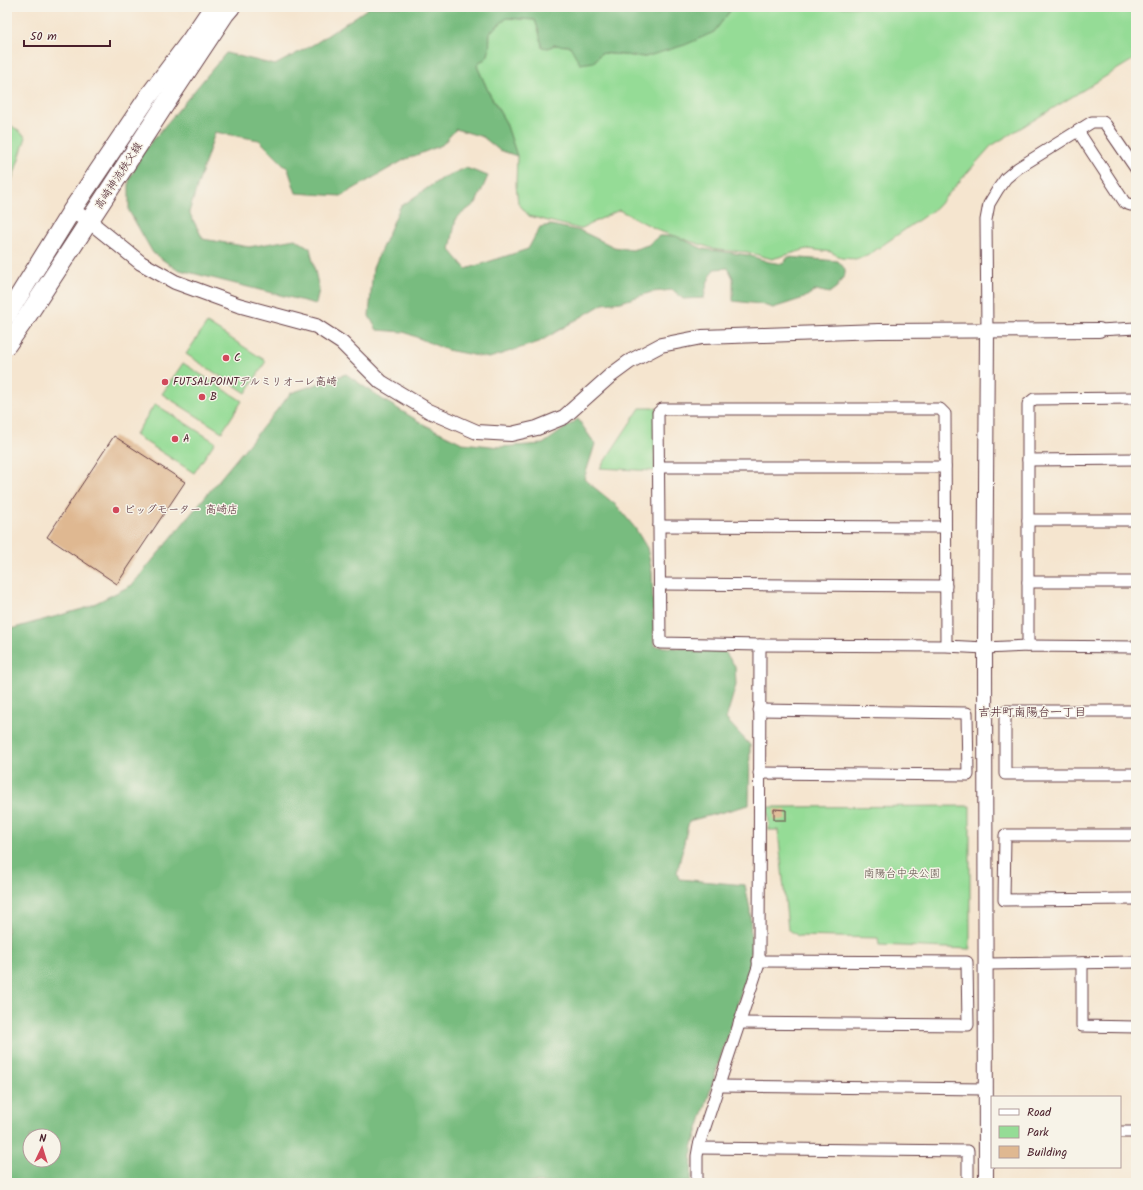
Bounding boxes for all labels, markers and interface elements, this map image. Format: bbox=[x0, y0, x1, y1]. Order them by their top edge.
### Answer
scale bar bbox=[24, 22, 110, 48]
text: 50 m bbox=[30, 27, 57, 46]
street label: 高崎神流秩父線 bbox=[90, 139, 148, 213]
place label: C bbox=[234, 349, 241, 367]
marker: C bbox=[221, 353, 231, 363]
place label: FUTSALPOINTデルミリオーレ高崎 bbox=[173, 373, 337, 391]
marker: FUTSALPOINTデルミリオーレ高崎 bbox=[160, 377, 170, 387]
place label: B bbox=[210, 388, 217, 406]
marker: B bbox=[197, 392, 207, 402]
place label: A bbox=[183, 430, 190, 448]
marker: A bbox=[170, 434, 180, 444]
place label: ビッグモーター 高崎店 bbox=[124, 501, 238, 519]
marker: ビッグモーター 高崎店 bbox=[111, 505, 121, 515]
district label: 吉井町南陽台一丁目 bbox=[978, 703, 1086, 722]
park label: 南陽台中央公園 bbox=[864, 865, 941, 883]
legend bbox=[991, 1096, 1121, 1168]
text: Road bbox=[1027, 1103, 1052, 1122]
text: Park bbox=[1027, 1123, 1049, 1142]
north arrow bbox=[22, 1128, 62, 1168]
text: N bbox=[39, 1130, 47, 1148]
text: Building bbox=[1027, 1143, 1067, 1162]

